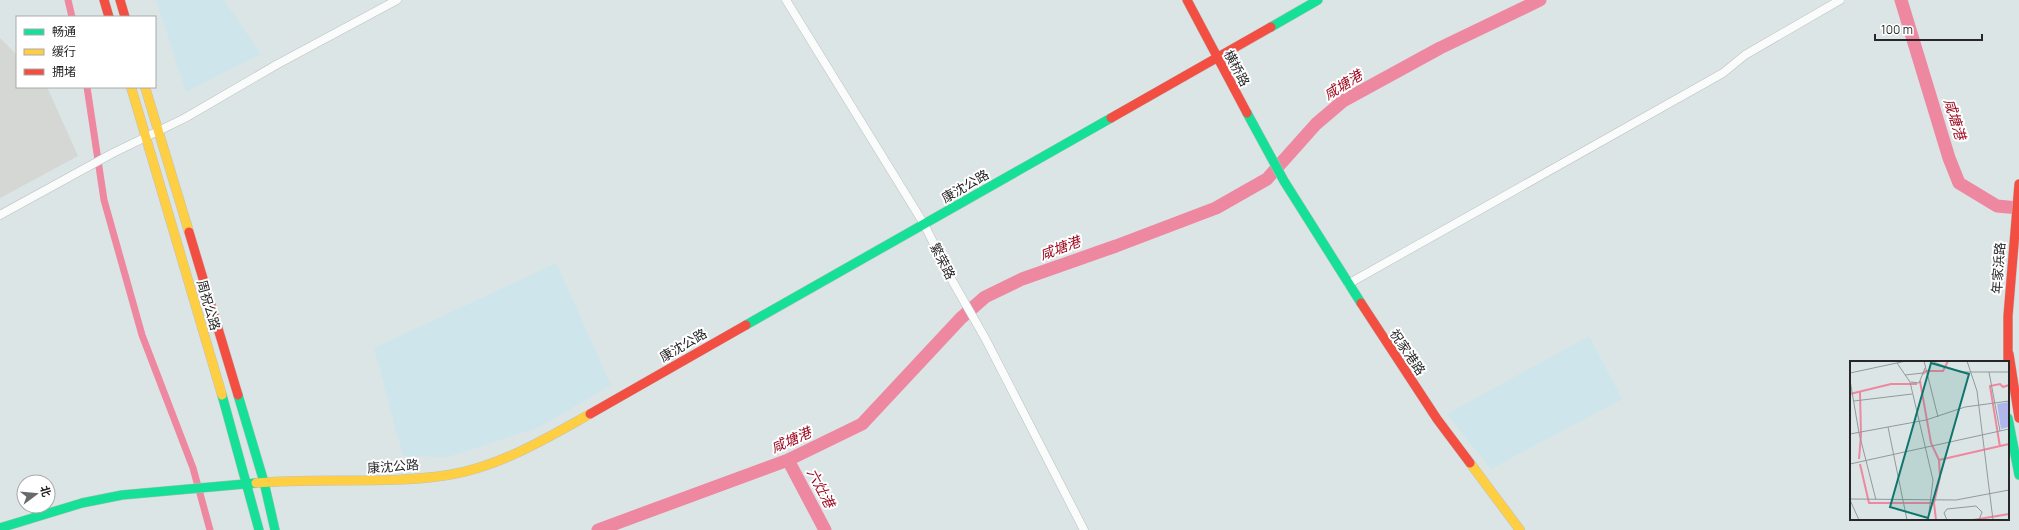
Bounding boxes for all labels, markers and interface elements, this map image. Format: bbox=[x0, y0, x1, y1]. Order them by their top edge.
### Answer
legend bbox=[16, 16, 156, 88]
scale bar bbox=[1875, 16, 1982, 42]
text: 100 m bbox=[1881, 21, 1913, 38]
text: 畅通 bbox=[52, 23, 76, 40]
text: 缓行 bbox=[52, 43, 76, 60]
street label: 横桥路 bbox=[1220, 47, 1254, 89]
text: 拥堵 bbox=[52, 63, 76, 80]
water label: 咸塘港 bbox=[1320, 64, 1367, 104]
water label: 咸塘港 bbox=[1940, 96, 1971, 144]
street label: 康沈公路 bbox=[938, 165, 992, 207]
water label: 咸塘港 bbox=[1037, 231, 1085, 264]
street label: 繁荣路 bbox=[926, 240, 960, 282]
street label: 年家浜路 bbox=[1987, 241, 2009, 295]
street label: 周祝公路 bbox=[193, 278, 225, 332]
street label: 康沈公路 bbox=[656, 324, 710, 366]
street label: 祝家港路 bbox=[1386, 325, 1430, 379]
inset map bbox=[1850, 361, 2009, 520]
water label: 咸塘港 bbox=[768, 422, 816, 457]
street label: 康沈公路 bbox=[366, 455, 420, 477]
water label: 六灶港 bbox=[803, 465, 841, 513]
north arrow bbox=[16, 474, 56, 514]
text: 北 bbox=[37, 484, 55, 498]

